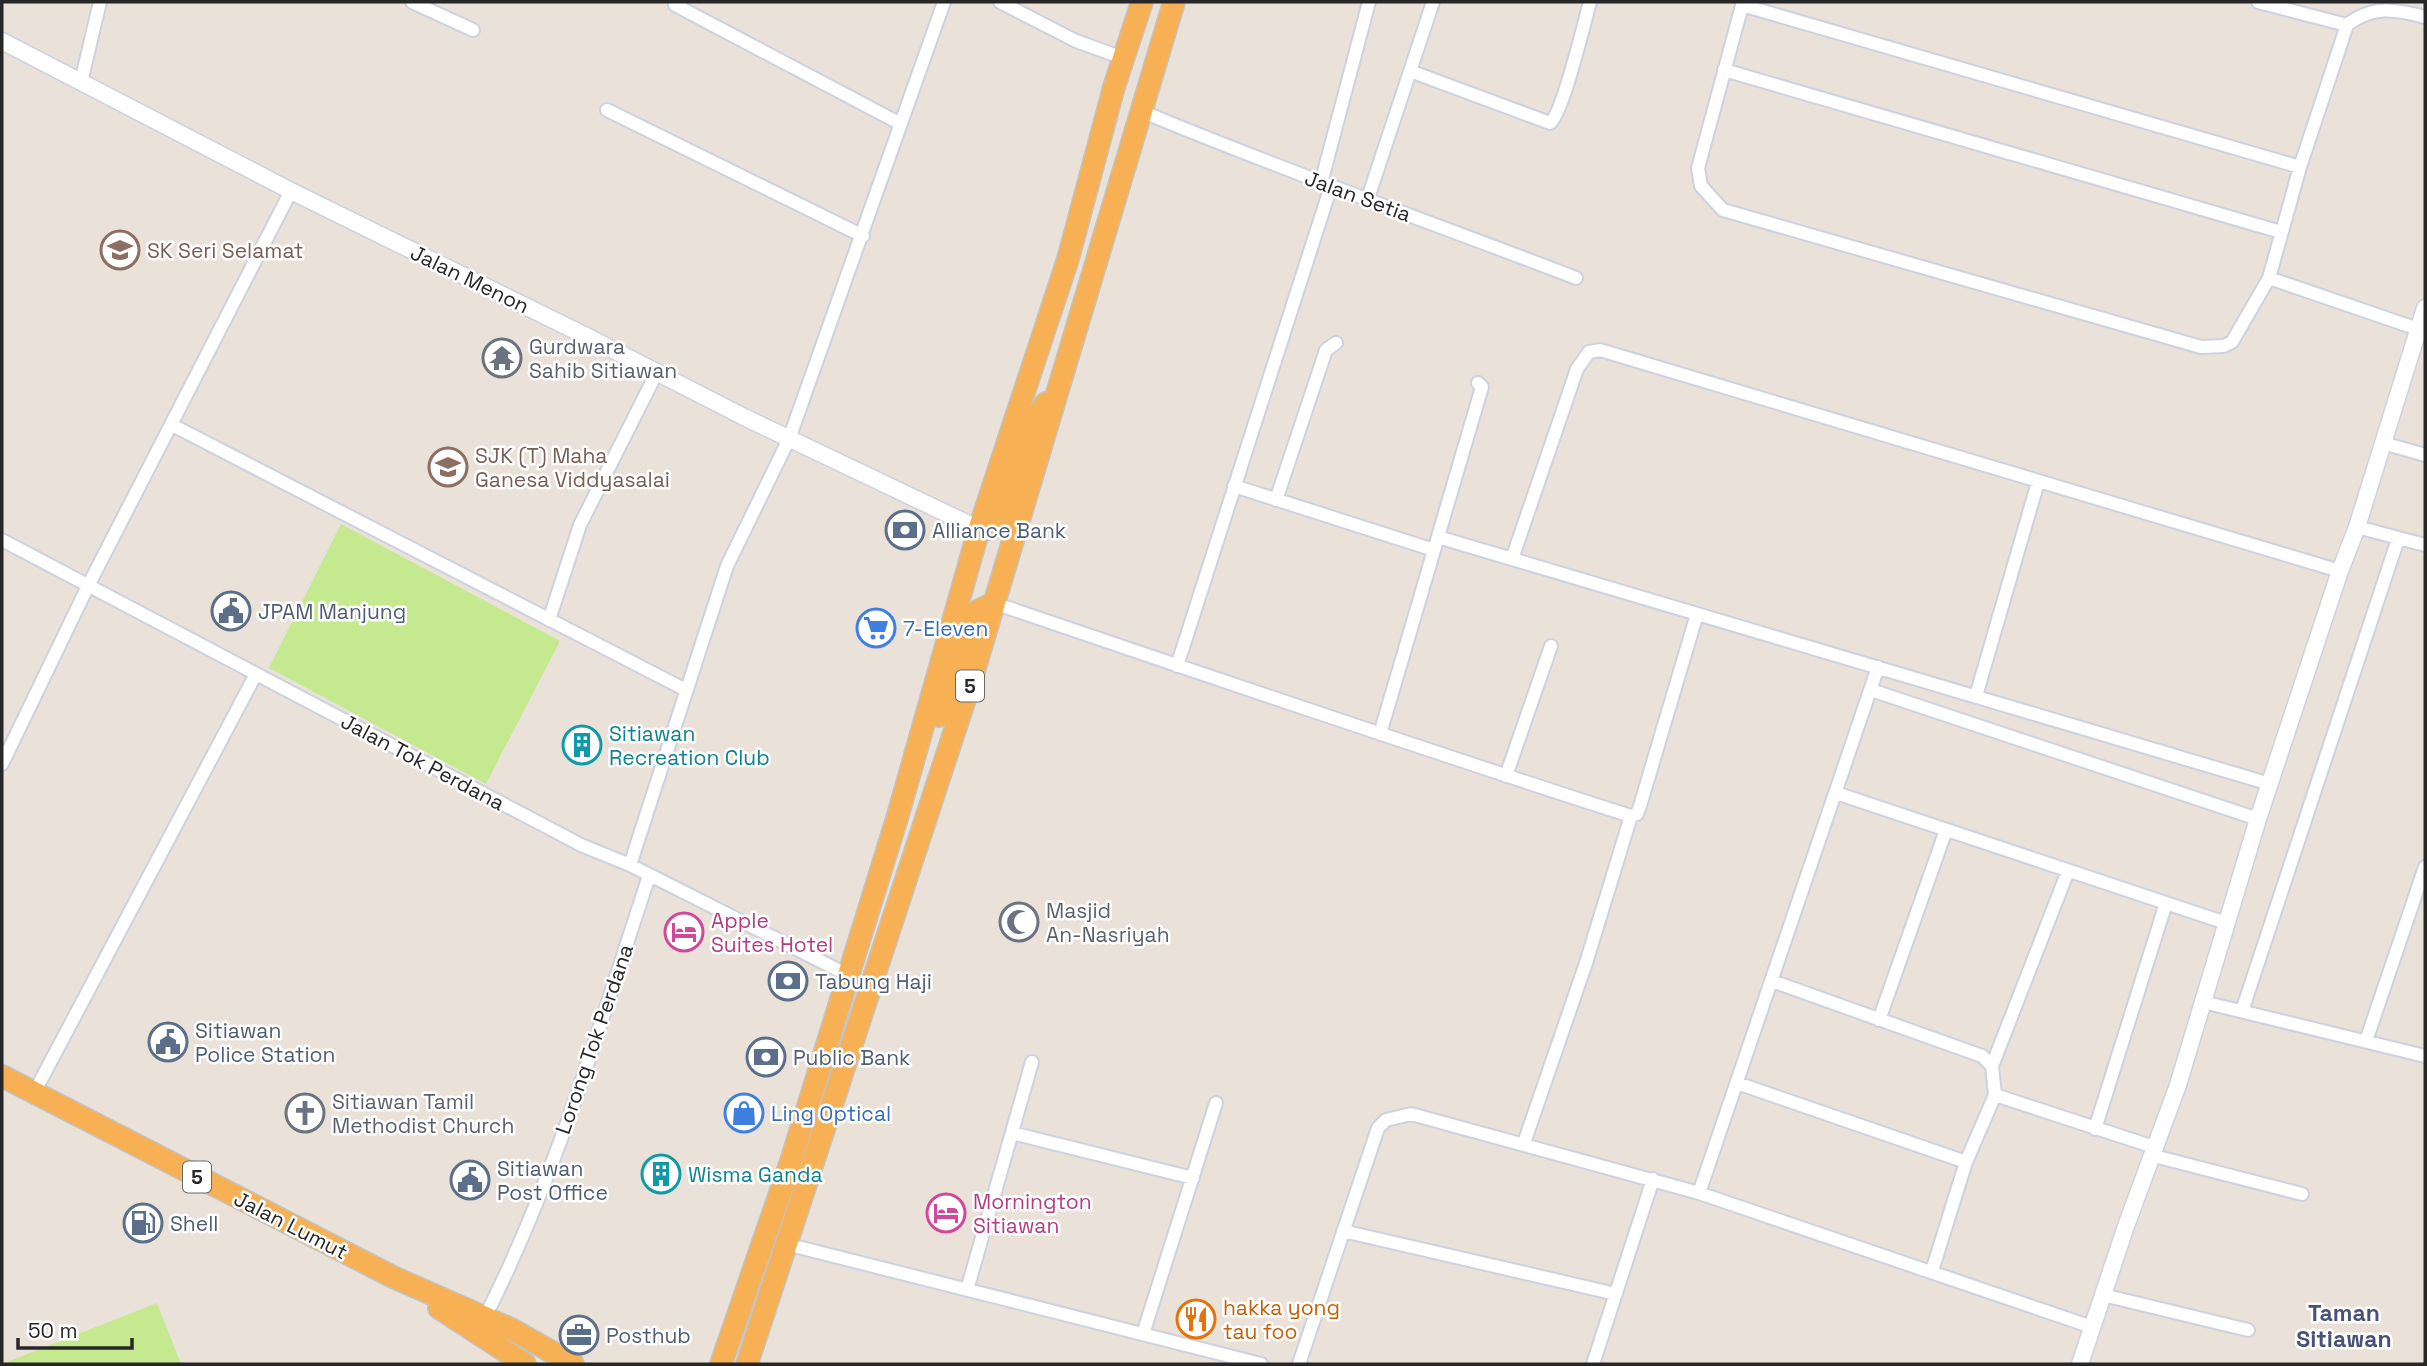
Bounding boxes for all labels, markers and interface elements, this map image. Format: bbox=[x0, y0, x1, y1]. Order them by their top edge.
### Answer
street label: Jalan Setia bbox=[1301, 164, 1415, 228]
school or university icon: SK Seri Selamat bbox=[99, 229, 141, 271]
place label: SK Seri Selamat bbox=[147, 237, 303, 264]
street label: Jalan Menon bbox=[406, 239, 534, 319]
place label: Gurdwara Sahib Sitiawan bbox=[529, 333, 677, 384]
temple icon: Gurdwara Sahib Sitiawan bbox=[481, 337, 523, 379]
place label: SJK (T) Maha Ganesa Viddyasalai bbox=[475, 442, 670, 493]
school or university icon: SJK (T) Maha Ganesa Viddyasalai bbox=[427, 446, 469, 488]
bank icon: Alliance Bank bbox=[884, 509, 926, 551]
place label: Alliance Bank bbox=[932, 517, 1066, 544]
public building icon: JPAM Manjung bbox=[210, 590, 252, 632]
place label: JPAM Manjung bbox=[258, 598, 406, 625]
supermarket icon: 7-Eleven bbox=[855, 607, 897, 649]
place label: 7-Eleven bbox=[903, 615, 988, 642]
road number: 5 bbox=[956, 670, 984, 702]
street label: Jalan Tok Perdana bbox=[336, 707, 510, 817]
place label: Sitiawan Recreation Club bbox=[609, 720, 770, 771]
building icon: Sitiawan Recreation Club bbox=[561, 724, 603, 766]
place label: Masjid An-Nasriyah bbox=[1046, 897, 1170, 948]
mosque icon: Masjid An-Nasriyah bbox=[998, 901, 1040, 943]
place label: Apple Suites Hotel bbox=[711, 907, 833, 958]
hotel icon: Apple Suites Hotel bbox=[663, 911, 705, 953]
street label: Lorong Tok Perdana bbox=[549, 941, 639, 1137]
bank icon: Tabung Haji bbox=[767, 960, 809, 1002]
place label: Tabung Haji bbox=[815, 968, 932, 995]
place label: Sitiawan Police Station bbox=[195, 1017, 335, 1068]
public building icon: Sitiawan Police Station bbox=[147, 1021, 189, 1063]
bank icon: Public Bank bbox=[745, 1036, 787, 1078]
place label: Public Bank bbox=[793, 1044, 910, 1071]
place label: Sitiawan Tamil Methodist Church bbox=[332, 1088, 514, 1139]
church icon: Sitiawan Tamil Methodist Church bbox=[284, 1092, 326, 1134]
shop icon: Ling Optical bbox=[723, 1092, 765, 1134]
place label: Ling Optical bbox=[771, 1100, 891, 1127]
building icon: Wisma Ganda bbox=[640, 1153, 682, 1195]
place label: Sitiawan Post Office bbox=[497, 1155, 608, 1206]
public building icon: Sitiawan Post Office bbox=[449, 1159, 491, 1201]
place label: Wisma Ganda bbox=[688, 1161, 823, 1188]
road number: 5 bbox=[183, 1162, 211, 1192]
street label: Jalan Lumut bbox=[230, 1185, 352, 1265]
place label: Mornington Sitiawan bbox=[973, 1188, 1092, 1239]
hotel icon: Mornington Sitiawan bbox=[925, 1192, 967, 1234]
fuel station icon: Shell bbox=[122, 1202, 164, 1244]
place label: Shell bbox=[170, 1210, 218, 1237]
place label: hakka yong tau foo bbox=[1223, 1294, 1340, 1345]
restaurant icon: hakka yong tau foo bbox=[1175, 1298, 1217, 1340]
district label: Taman Sitiawan bbox=[2296, 1298, 2392, 1354]
scale bar bbox=[18, 1306, 131, 1350]
office icon: Posthub bbox=[558, 1314, 600, 1356]
text: 50 m bbox=[28, 1317, 78, 1344]
place label: Posthub bbox=[606, 1322, 691, 1349]

